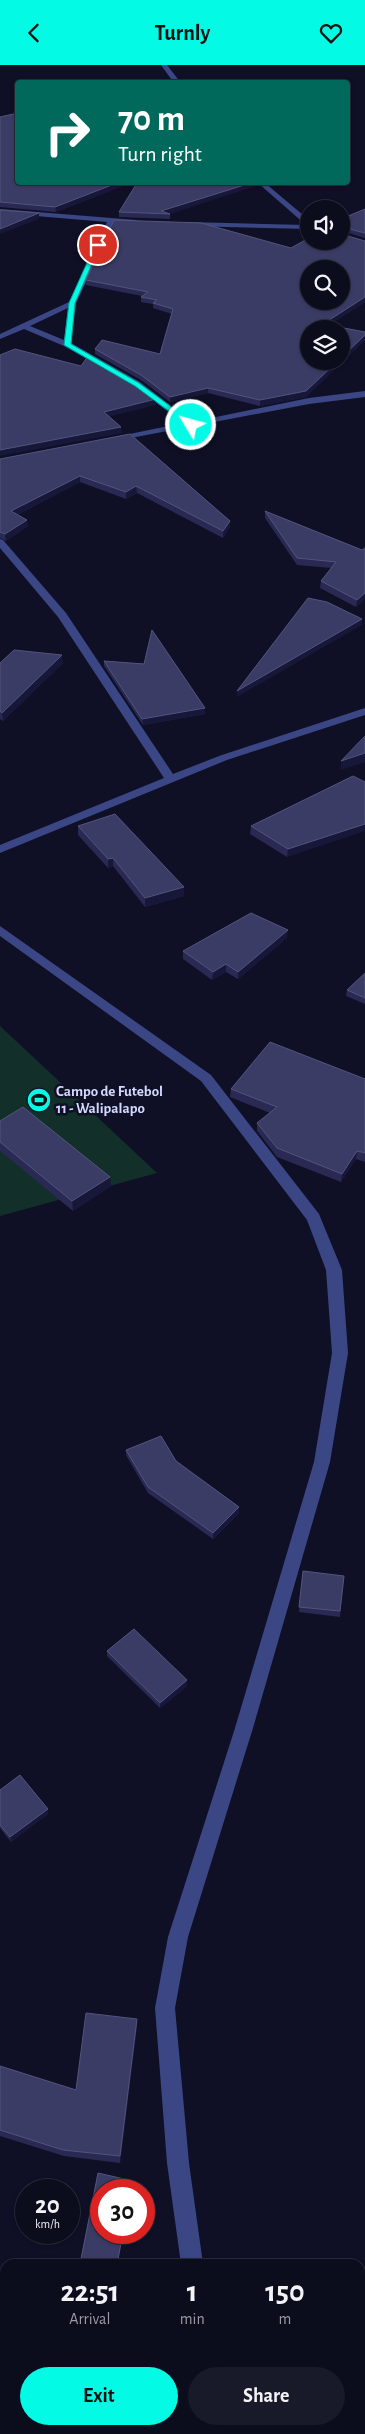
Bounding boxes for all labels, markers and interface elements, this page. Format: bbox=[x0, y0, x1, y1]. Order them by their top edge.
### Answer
icon: back bbox=[20, 19, 48, 47]
icon: heart bbox=[317, 19, 345, 47]
text: Turnly bbox=[155, 22, 210, 44]
icon: right bbox=[35, 100, 100, 165]
text: 70 m bbox=[118, 102, 185, 137]
text: Turn right bbox=[118, 143, 202, 165]
map controls bbox=[300, 200, 350, 370]
button: sound bbox=[300, 200, 350, 250]
pin bbox=[77, 224, 119, 266]
icon: arrive bbox=[84, 231, 112, 259]
button: search bbox=[300, 260, 350, 310]
button: layers bbox=[300, 320, 350, 370]
position arrow bbox=[164, 398, 216, 450]
place label: Campo de Futebol 11 - Walipalapo bbox=[56, 1084, 163, 1116]
sports icon: Campo de Futebol 11 - Walipalapo bbox=[26, 1087, 52, 1113]
speed limit sign: 30 bbox=[90, 2179, 155, 2244]
text: 20 bbox=[35, 2193, 60, 2218]
text: km/h bbox=[35, 2218, 60, 2230]
text: 22:51 bbox=[60, 2277, 119, 2307]
text: 1 bbox=[187, 2277, 198, 2307]
text: 150 bbox=[265, 2277, 305, 2307]
text: Arrival bbox=[69, 2311, 110, 2327]
text: min bbox=[180, 2311, 205, 2327]
text: m bbox=[278, 2311, 291, 2327]
button: Exit bbox=[20, 2367, 178, 2425]
button: Share bbox=[188, 2367, 345, 2425]

